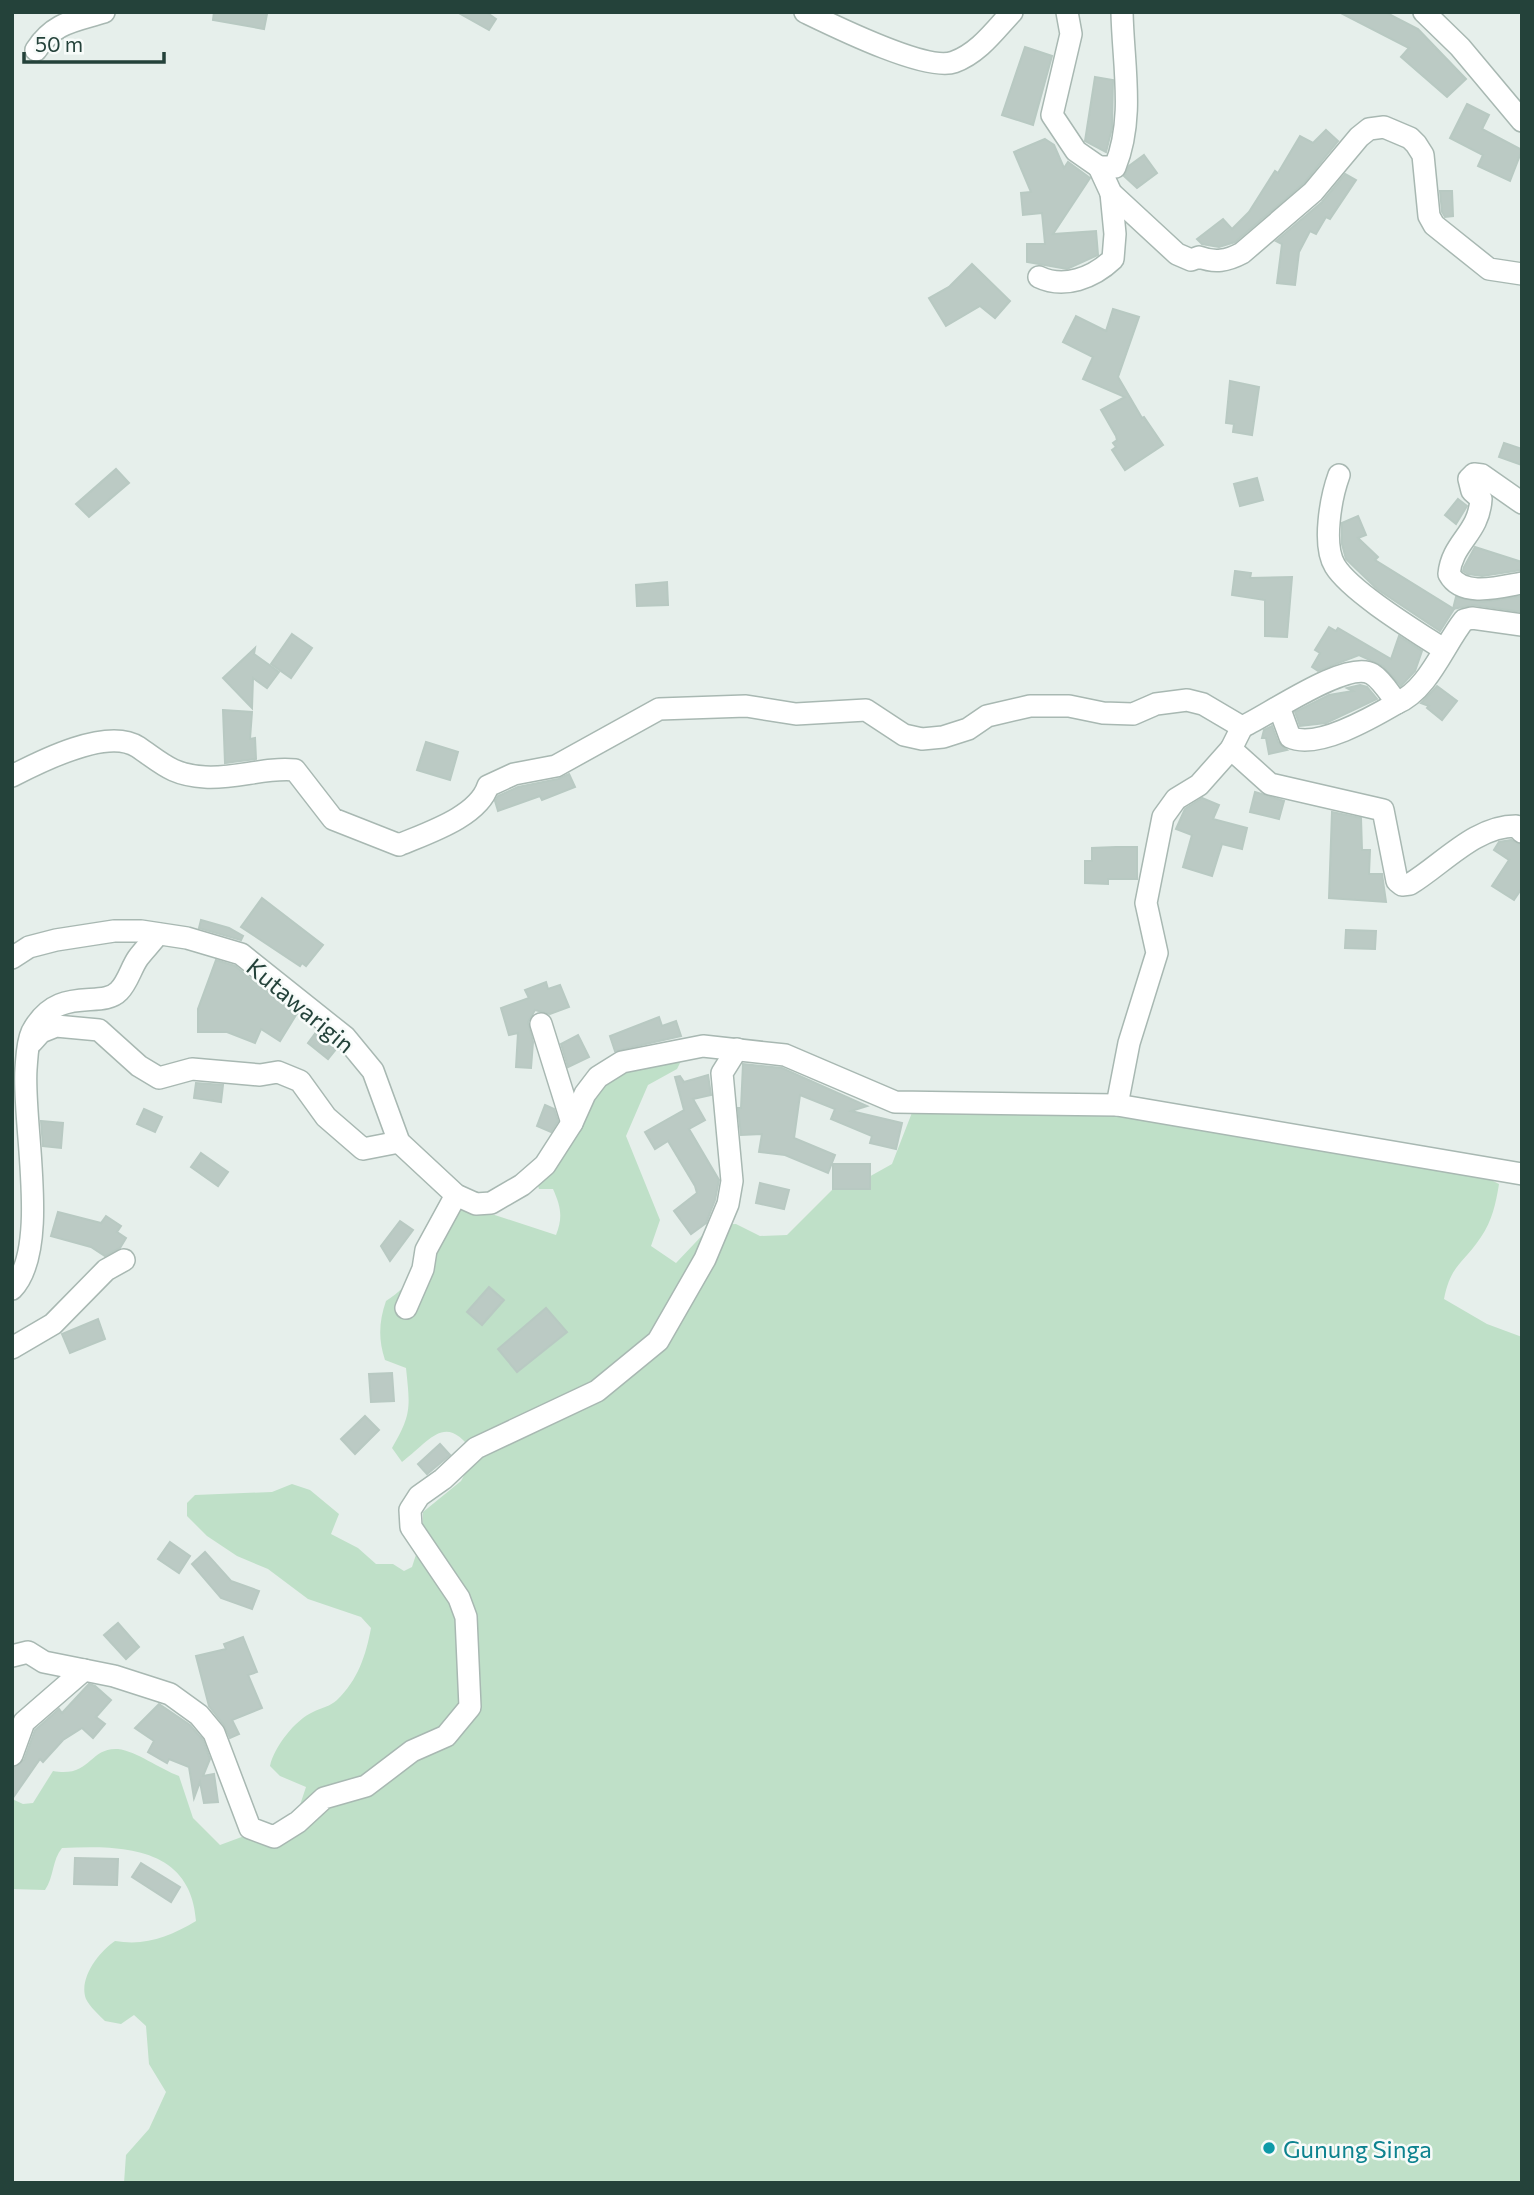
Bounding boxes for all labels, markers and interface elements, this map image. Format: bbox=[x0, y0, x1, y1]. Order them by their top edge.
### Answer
scale bar bbox=[24, 21, 164, 65]
text: 50 m bbox=[35, 31, 83, 56]
street label: Kutawarigin bbox=[241, 952, 361, 1058]
place label: Gunung Singa bbox=[1283, 2134, 1432, 2163]
marker: Gunung Singa bbox=[1261, 2140, 1277, 2156]

